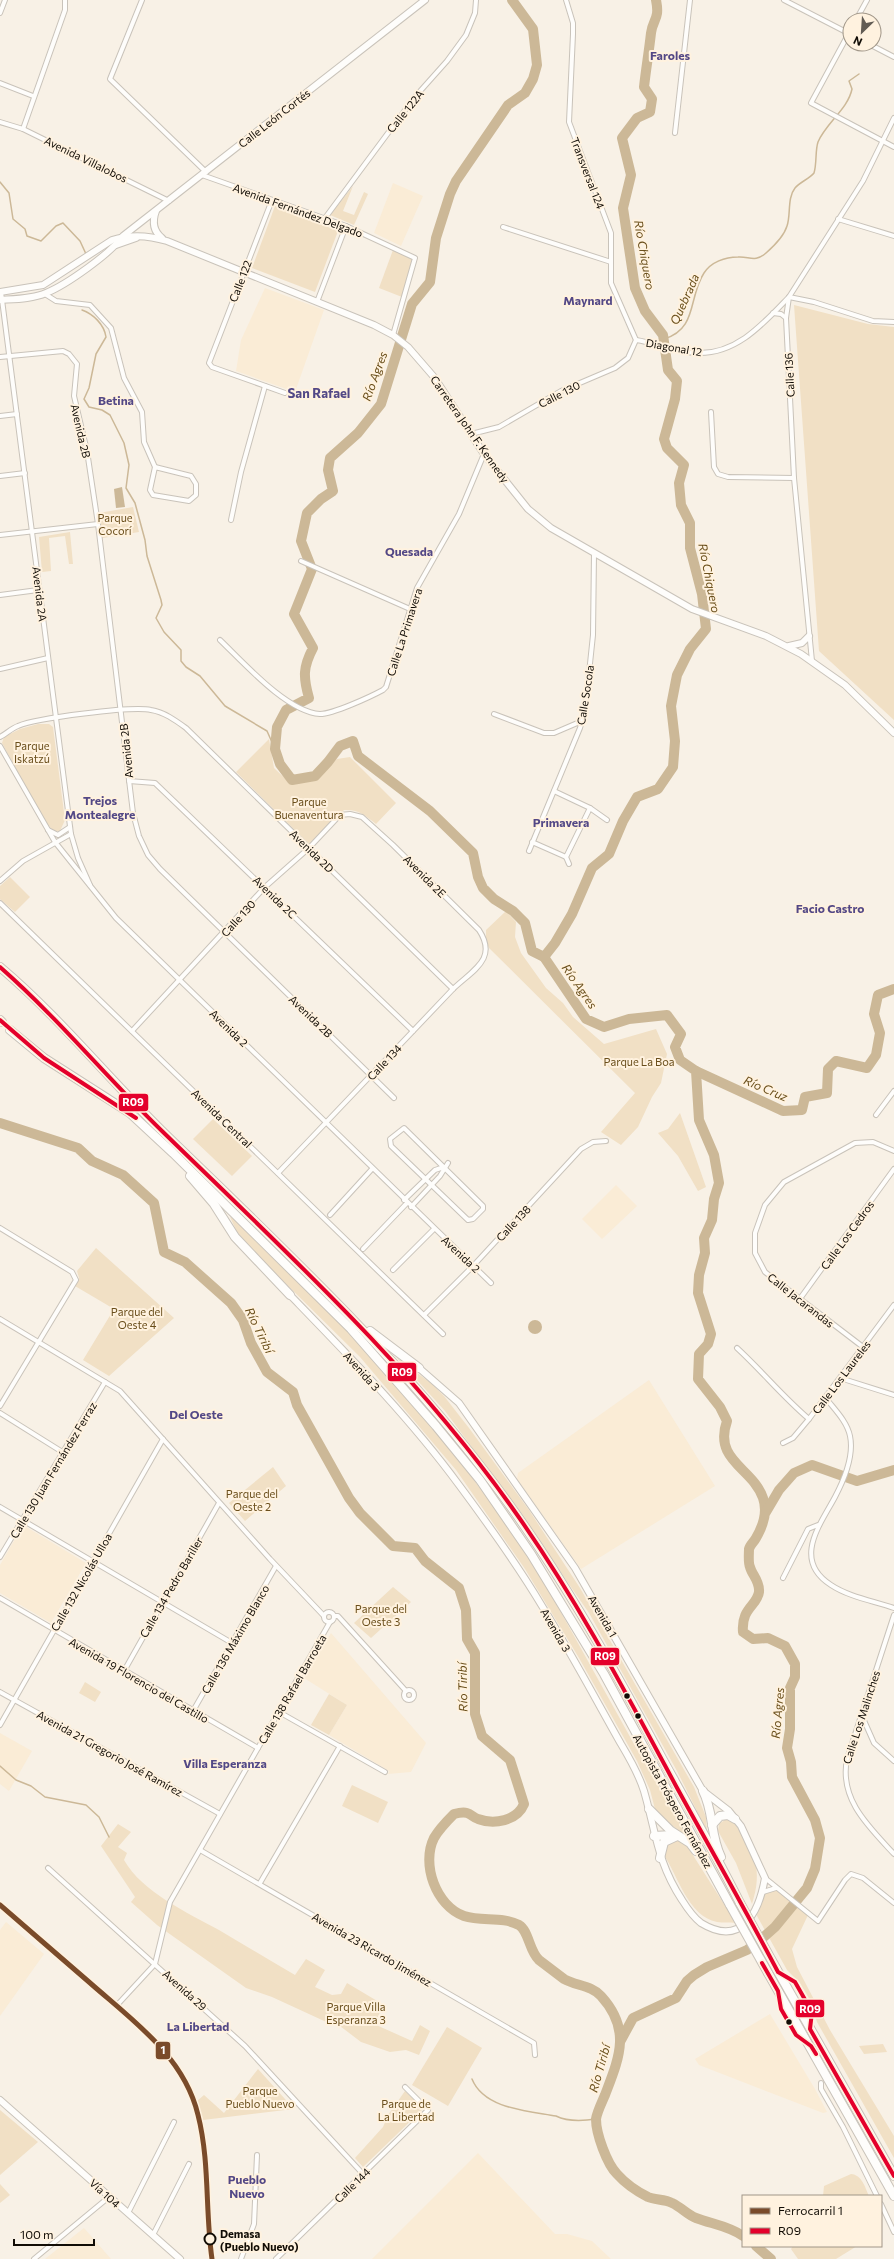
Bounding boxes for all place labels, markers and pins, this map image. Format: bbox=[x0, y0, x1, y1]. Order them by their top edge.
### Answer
unlabelled marker bbox=[622, 1691, 632, 1701]
unlabelled marker bbox=[633, 1711, 643, 1721]
unlabelled marker bbox=[784, 2017, 794, 2027]
place label: Demasa (Pueblo Nuevo) bbox=[220, 2227, 299, 2253]
marker: Demasa (Pueblo Nuevo) bbox=[203, 2232, 217, 2246]

